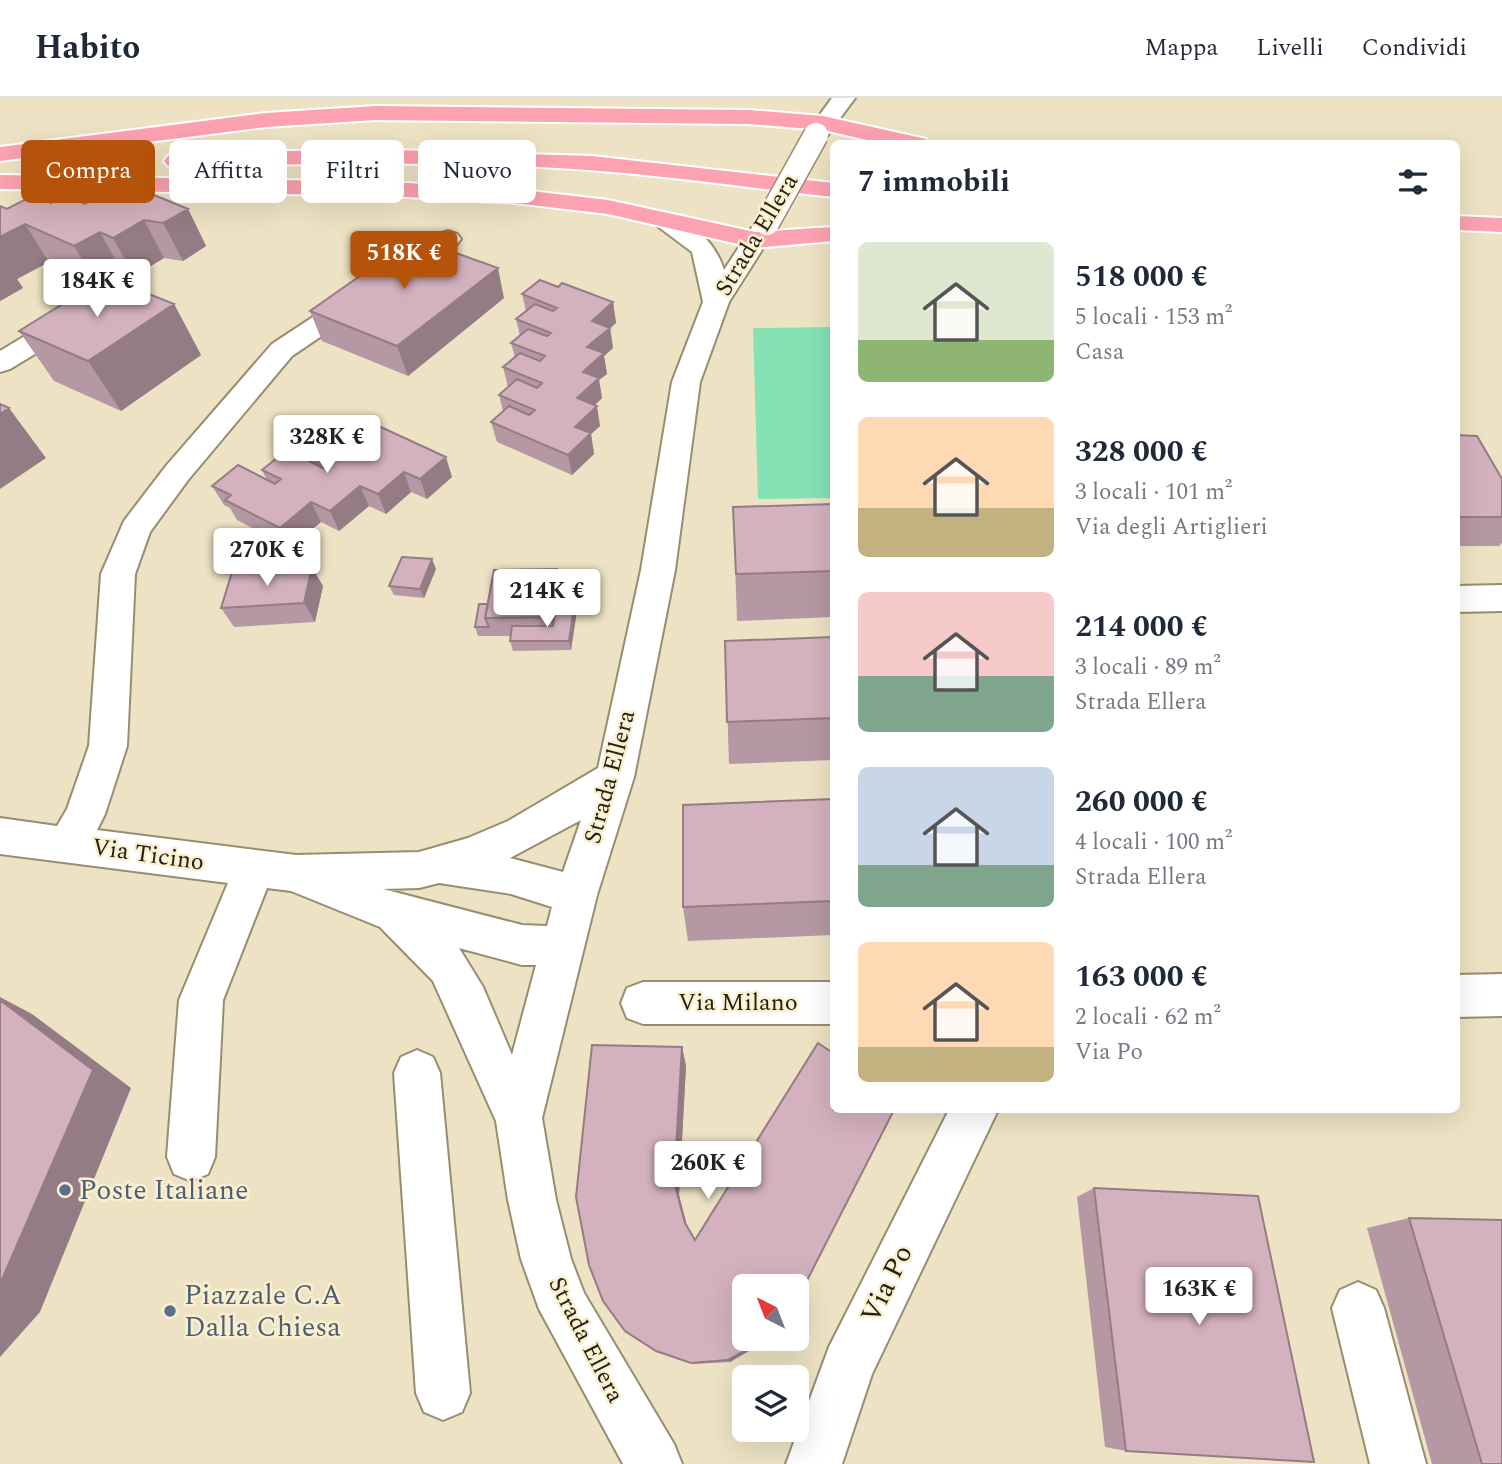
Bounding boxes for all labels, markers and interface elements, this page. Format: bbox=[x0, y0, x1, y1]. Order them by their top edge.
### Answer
text: Habito bbox=[35, 23, 140, 73]
text: Mappa bbox=[1144, 30, 1218, 66]
text: Livelli bbox=[1256, 30, 1324, 66]
text: Condividi bbox=[1362, 30, 1467, 66]
chip: Compra bbox=[21, 140, 155, 203]
chip: Affitta bbox=[169, 140, 287, 203]
chip: Filtri bbox=[301, 140, 404, 203]
chip: Nuovo bbox=[418, 140, 536, 203]
text: 7 immobili bbox=[858, 159, 1010, 205]
icon: filters bbox=[1394, 163, 1432, 201]
street label: Strada Ellera bbox=[706, 167, 808, 303]
pin: 518K € bbox=[347, 232, 461, 291]
text: 518K € bbox=[366, 236, 442, 271]
text: 518 000 € bbox=[1075, 254, 1208, 300]
pin: 184K € bbox=[40, 260, 154, 319]
text: 184K € bbox=[59, 264, 135, 299]
icon: home bbox=[914, 270, 998, 354]
text: 5 locali · 153 m² bbox=[1075, 300, 1232, 335]
text: Casa bbox=[1075, 335, 1124, 370]
pin: 328K € bbox=[270, 416, 384, 475]
text: 328K € bbox=[289, 420, 365, 455]
text: 328 000 € bbox=[1075, 429, 1208, 475]
icon: home bbox=[914, 445, 998, 529]
text: 3 locali · 101 m² bbox=[1075, 475, 1232, 510]
text: Via degli Artiglieri bbox=[1075, 510, 1268, 545]
pin: 270K € bbox=[210, 528, 324, 588]
text: 270K € bbox=[229, 533, 305, 568]
pin: 214K € bbox=[490, 570, 604, 629]
text: 214K € bbox=[509, 574, 585, 609]
text: 214 000 € bbox=[1075, 604, 1208, 650]
icon: home bbox=[914, 620, 998, 704]
text: 3 locali · 89 m² bbox=[1075, 650, 1221, 685]
text: Strada Ellera bbox=[1075, 685, 1207, 720]
street label: Strada Ellera bbox=[575, 706, 645, 848]
text: 260 000 € bbox=[1075, 779, 1208, 825]
icon: home bbox=[914, 795, 998, 879]
text: 4 locali · 100 m² bbox=[1075, 825, 1232, 860]
street label: Via Ticino bbox=[90, 829, 206, 881]
text: Strada Ellera bbox=[1075, 860, 1207, 895]
text: 163 000 € bbox=[1075, 954, 1208, 1000]
icon: home bbox=[914, 970, 998, 1054]
street label: Via Milano bbox=[678, 985, 798, 1021]
text: 2 locali · 62 m² bbox=[1075, 1000, 1221, 1035]
text: Via Po bbox=[1075, 1035, 1143, 1070]
pin: 260K € bbox=[651, 1142, 765, 1201]
text: 260K € bbox=[670, 1146, 746, 1181]
place label: Poste Italiane bbox=[79, 1169, 249, 1212]
marker: Poste Italiane bbox=[57, 1182, 73, 1198]
street label: Via Po bbox=[850, 1237, 924, 1331]
pin: 163K € bbox=[1142, 1268, 1256, 1327]
street label: Strada Ellera bbox=[539, 1271, 633, 1410]
text: 163K € bbox=[1161, 1272, 1237, 1307]
place label: Piazzale C.A Dalla Chiesa bbox=[184, 1274, 342, 1349]
north arrow bbox=[732, 1274, 808, 1351]
map controls bbox=[732, 1274, 809, 1442]
marker: Piazzale C.A Dalla Chiesa bbox=[162, 1303, 178, 1319]
button: layers bbox=[732, 1365, 809, 1442]

